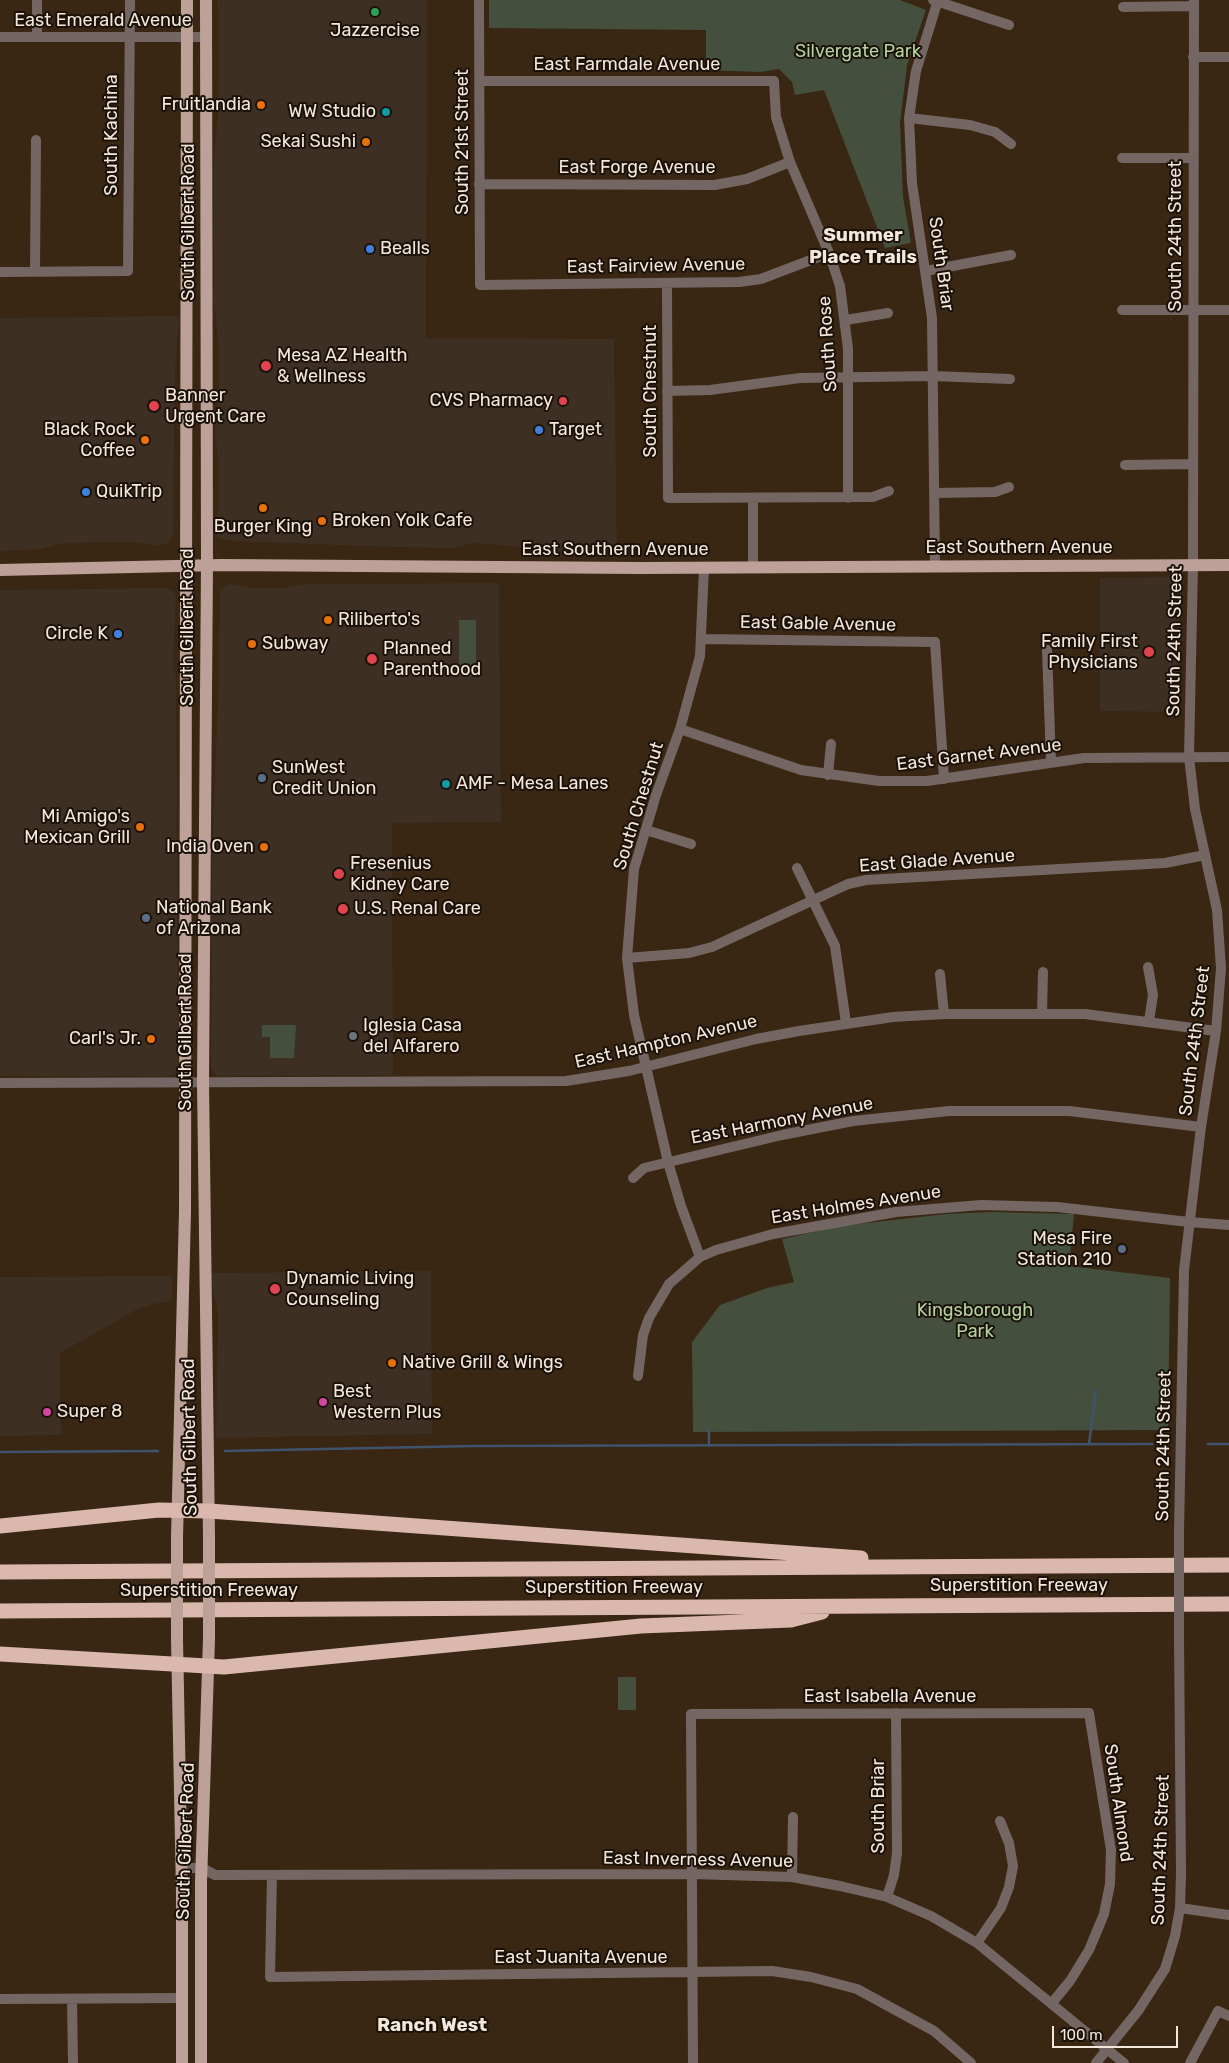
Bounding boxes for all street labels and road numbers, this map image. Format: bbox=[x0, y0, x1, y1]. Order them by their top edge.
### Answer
street label: East Emerald Avenue bbox=[14, 10, 192, 32]
street label: East Farmdale Avenue bbox=[534, 54, 720, 76]
street label: South 21st Street bbox=[452, 69, 474, 215]
street label: South Kachina bbox=[101, 74, 123, 196]
street label: South Gilbert Road bbox=[178, 143, 200, 301]
street label: East Forge Avenue bbox=[558, 157, 716, 179]
street label: South 24th Street bbox=[1165, 161, 1187, 311]
street label: South Briar bbox=[924, 216, 958, 312]
street label: East Fairview Avenue bbox=[567, 254, 745, 278]
street label: South Rose bbox=[814, 295, 842, 393]
street label: South Chestnut bbox=[640, 325, 662, 457]
street label: East Southern Avenue bbox=[925, 537, 1113, 559]
street label: East Southern Avenue bbox=[521, 539, 709, 561]
street label: South Gilbert Road bbox=[177, 548, 199, 706]
street label: South 24th Street bbox=[1163, 565, 1187, 717]
street label: East Gable Avenue bbox=[740, 612, 896, 636]
street label: East Garnet Avenue bbox=[895, 734, 1063, 776]
street label: South Chestnut bbox=[609, 739, 669, 873]
street label: East Glade Avenue bbox=[858, 845, 1016, 877]
street label: South Gilbert Road bbox=[175, 953, 197, 1111]
street label: South 24th Street bbox=[1175, 965, 1215, 1117]
street label: East Hampton Avenue bbox=[573, 1010, 759, 1074]
street label: East Harmony Avenue bbox=[689, 1093, 875, 1149]
street label: East Holmes Avenue bbox=[770, 1181, 942, 1229]
street label: South Gilbert Road bbox=[178, 1358, 202, 1516]
street label: South 24th Street bbox=[1152, 1370, 1176, 1522]
street label: Superstition Freeway bbox=[930, 1575, 1108, 1597]
street label: Superstition Freeway bbox=[525, 1577, 703, 1599]
street label: Superstition Freeway bbox=[120, 1580, 298, 1602]
street label: East Isabella Avenue bbox=[804, 1686, 976, 1708]
street label: South Almond bbox=[1099, 1742, 1137, 1864]
street label: South Briar bbox=[868, 1759, 890, 1853]
street label: South Gilbert Road bbox=[172, 1762, 200, 1920]
street label: South 24th Street bbox=[1148, 1774, 1174, 1926]
street label: East Inverness Avenue bbox=[603, 1848, 793, 1872]
street label: East Juanita Avenue bbox=[494, 1947, 668, 1969]

